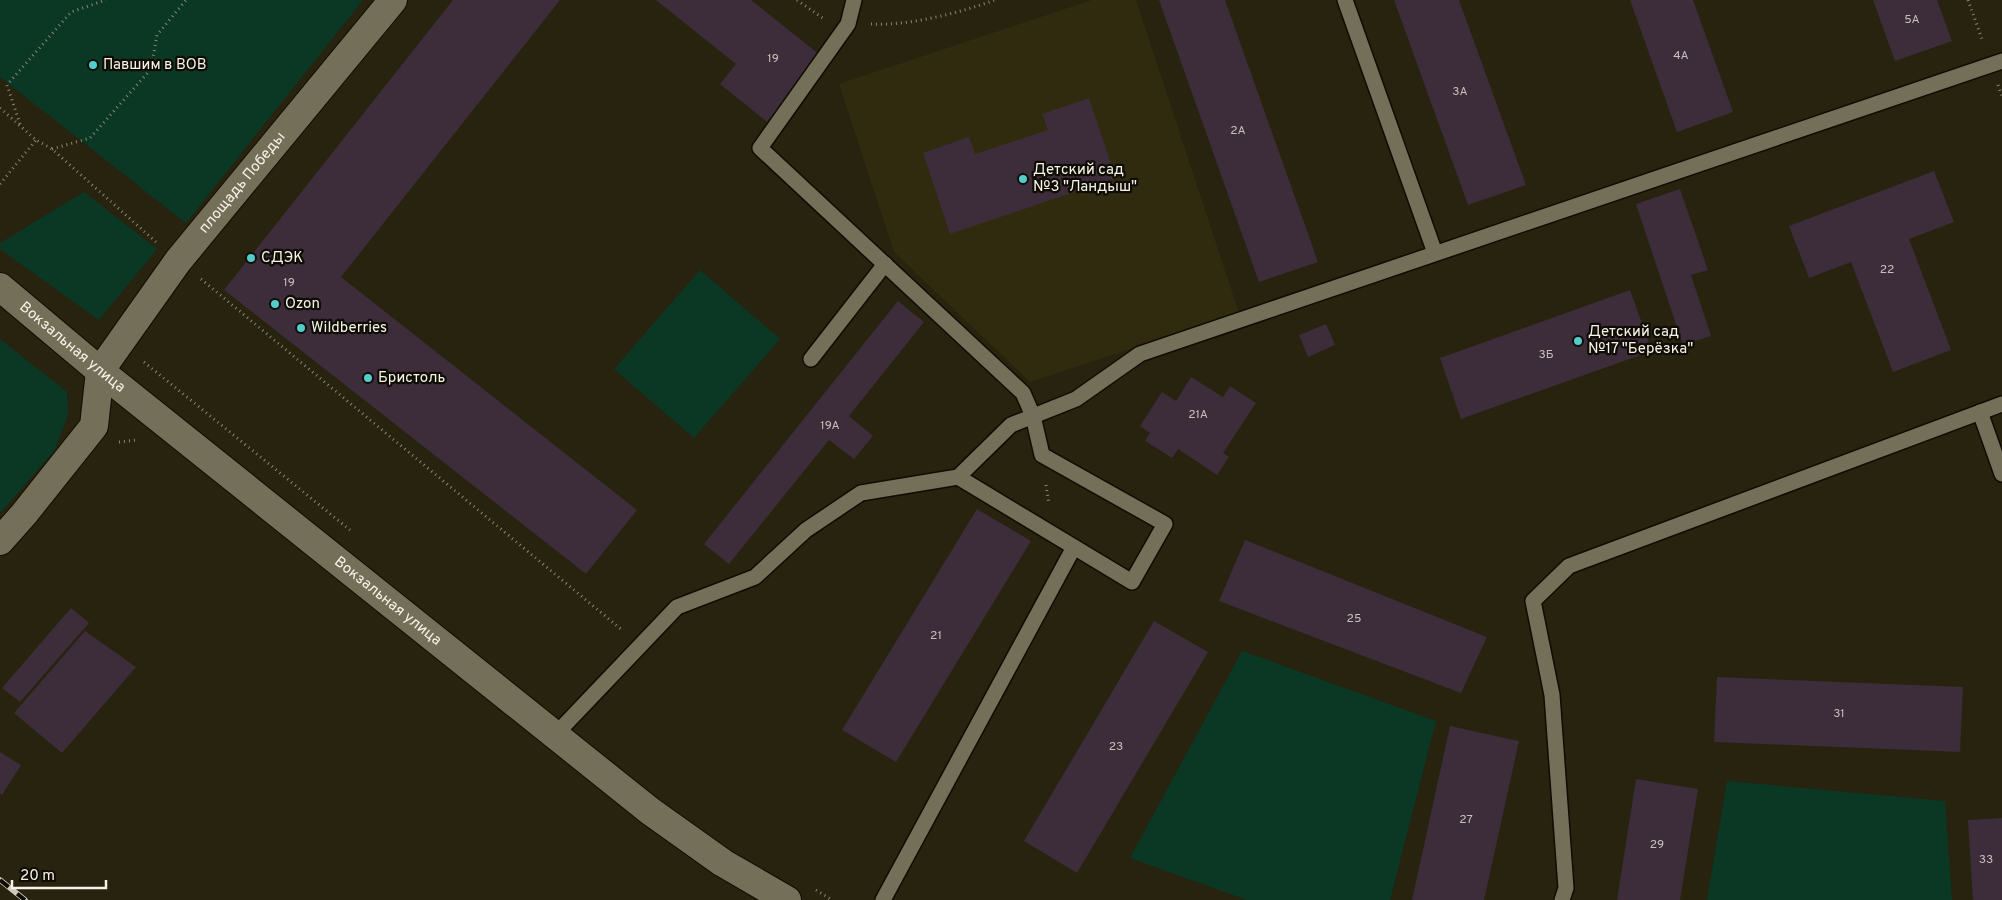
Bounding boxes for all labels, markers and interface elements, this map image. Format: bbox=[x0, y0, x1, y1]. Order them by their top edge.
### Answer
house number: 5А bbox=[1904, 12, 1920, 28]
house number: 4А bbox=[1673, 48, 1689, 64]
house number: 19 bbox=[767, 51, 779, 67]
place label: Павшим в ВОВ bbox=[103, 56, 207, 75]
marker: Павшим в ВОВ bbox=[87, 59, 99, 71]
house number: 3А bbox=[1452, 84, 1468, 100]
house number: 2А bbox=[1230, 123, 1246, 139]
street label: площадь Победы bbox=[195, 128, 290, 238]
place label: Детский сад №3 "Ландыш" bbox=[1033, 161, 1137, 197]
marker: Детский сад №3 "Ландыш" bbox=[1017, 173, 1029, 185]
place label: СДЭК bbox=[261, 249, 303, 268]
marker: СДЭК bbox=[245, 252, 257, 264]
house number: 22 bbox=[1880, 262, 1894, 278]
house number: 19 bbox=[283, 275, 295, 291]
place label: Ozon bbox=[285, 295, 320, 314]
street label: Вокзальная улица bbox=[15, 298, 129, 397]
marker: Ozon bbox=[269, 298, 281, 310]
place label: Wildberries bbox=[311, 319, 387, 338]
marker: Wildberries bbox=[295, 322, 307, 334]
place label: Детский сад №17 "Берёзка" bbox=[1588, 323, 1693, 359]
marker: Детский сад №17 "Берёзка" bbox=[1572, 335, 1584, 347]
house number: 3Б bbox=[1538, 347, 1554, 363]
place label: Бристоль bbox=[378, 369, 445, 388]
marker: Бристоль bbox=[362, 372, 374, 384]
house number: 21А bbox=[1188, 407, 1208, 423]
house number: 19А bbox=[820, 418, 840, 434]
street label: Вокзальная улица bbox=[330, 552, 445, 650]
house number: 25 bbox=[1347, 611, 1361, 627]
house number: 21 bbox=[930, 628, 942, 644]
house number: 31 bbox=[1833, 706, 1845, 722]
house number: 23 bbox=[1109, 739, 1123, 755]
house number: 27 bbox=[1459, 812, 1473, 828]
house number: 29 bbox=[1650, 837, 1664, 853]
house number: 33 bbox=[1979, 852, 1993, 868]
scale bar bbox=[12, 858, 106, 890]
text: 20 m bbox=[20, 867, 55, 886]

